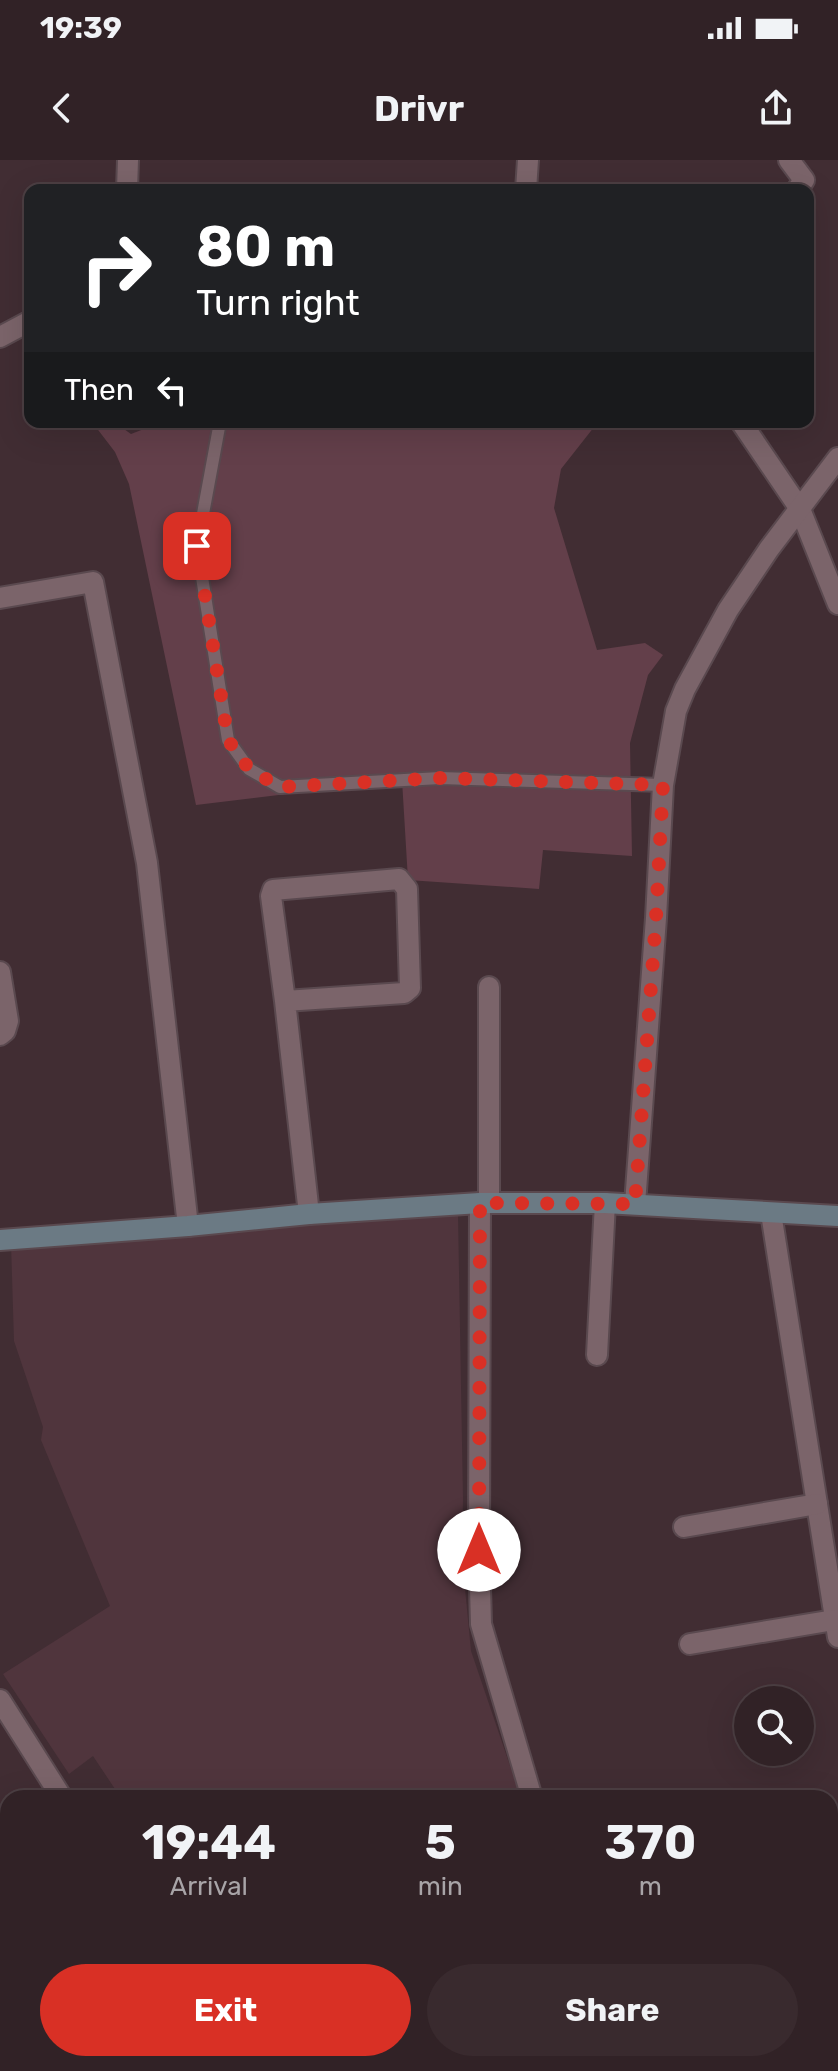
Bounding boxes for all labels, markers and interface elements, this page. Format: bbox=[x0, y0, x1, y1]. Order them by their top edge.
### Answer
text: 19:39 bbox=[40, 10, 122, 46]
icon: back bbox=[40, 86, 84, 130]
icon: share bbox=[754, 86, 798, 130]
text: Drivr bbox=[374, 87, 464, 130]
text: 80 m bbox=[196, 214, 335, 280]
icon: right bbox=[64, 216, 168, 320]
text: Turn right bbox=[196, 281, 360, 324]
icon: left bbox=[150, 368, 194, 412]
text: Then bbox=[64, 372, 134, 408]
pin bbox=[163, 512, 231, 580]
icon: arrive bbox=[175, 524, 219, 568]
position arrow bbox=[437, 1508, 521, 1592]
map controls bbox=[734, 1686, 814, 1766]
button: search bbox=[734, 1686, 814, 1766]
text: 19:44 bbox=[142, 1814, 276, 1871]
text: 5 bbox=[425, 1814, 456, 1871]
text: 370 bbox=[605, 1814, 696, 1871]
text: Arrival bbox=[170, 1871, 248, 1902]
text: min bbox=[418, 1871, 463, 1902]
text: m bbox=[639, 1871, 662, 1902]
button: Exit bbox=[40, 1964, 411, 2056]
button: Share bbox=[427, 1964, 798, 2056]

